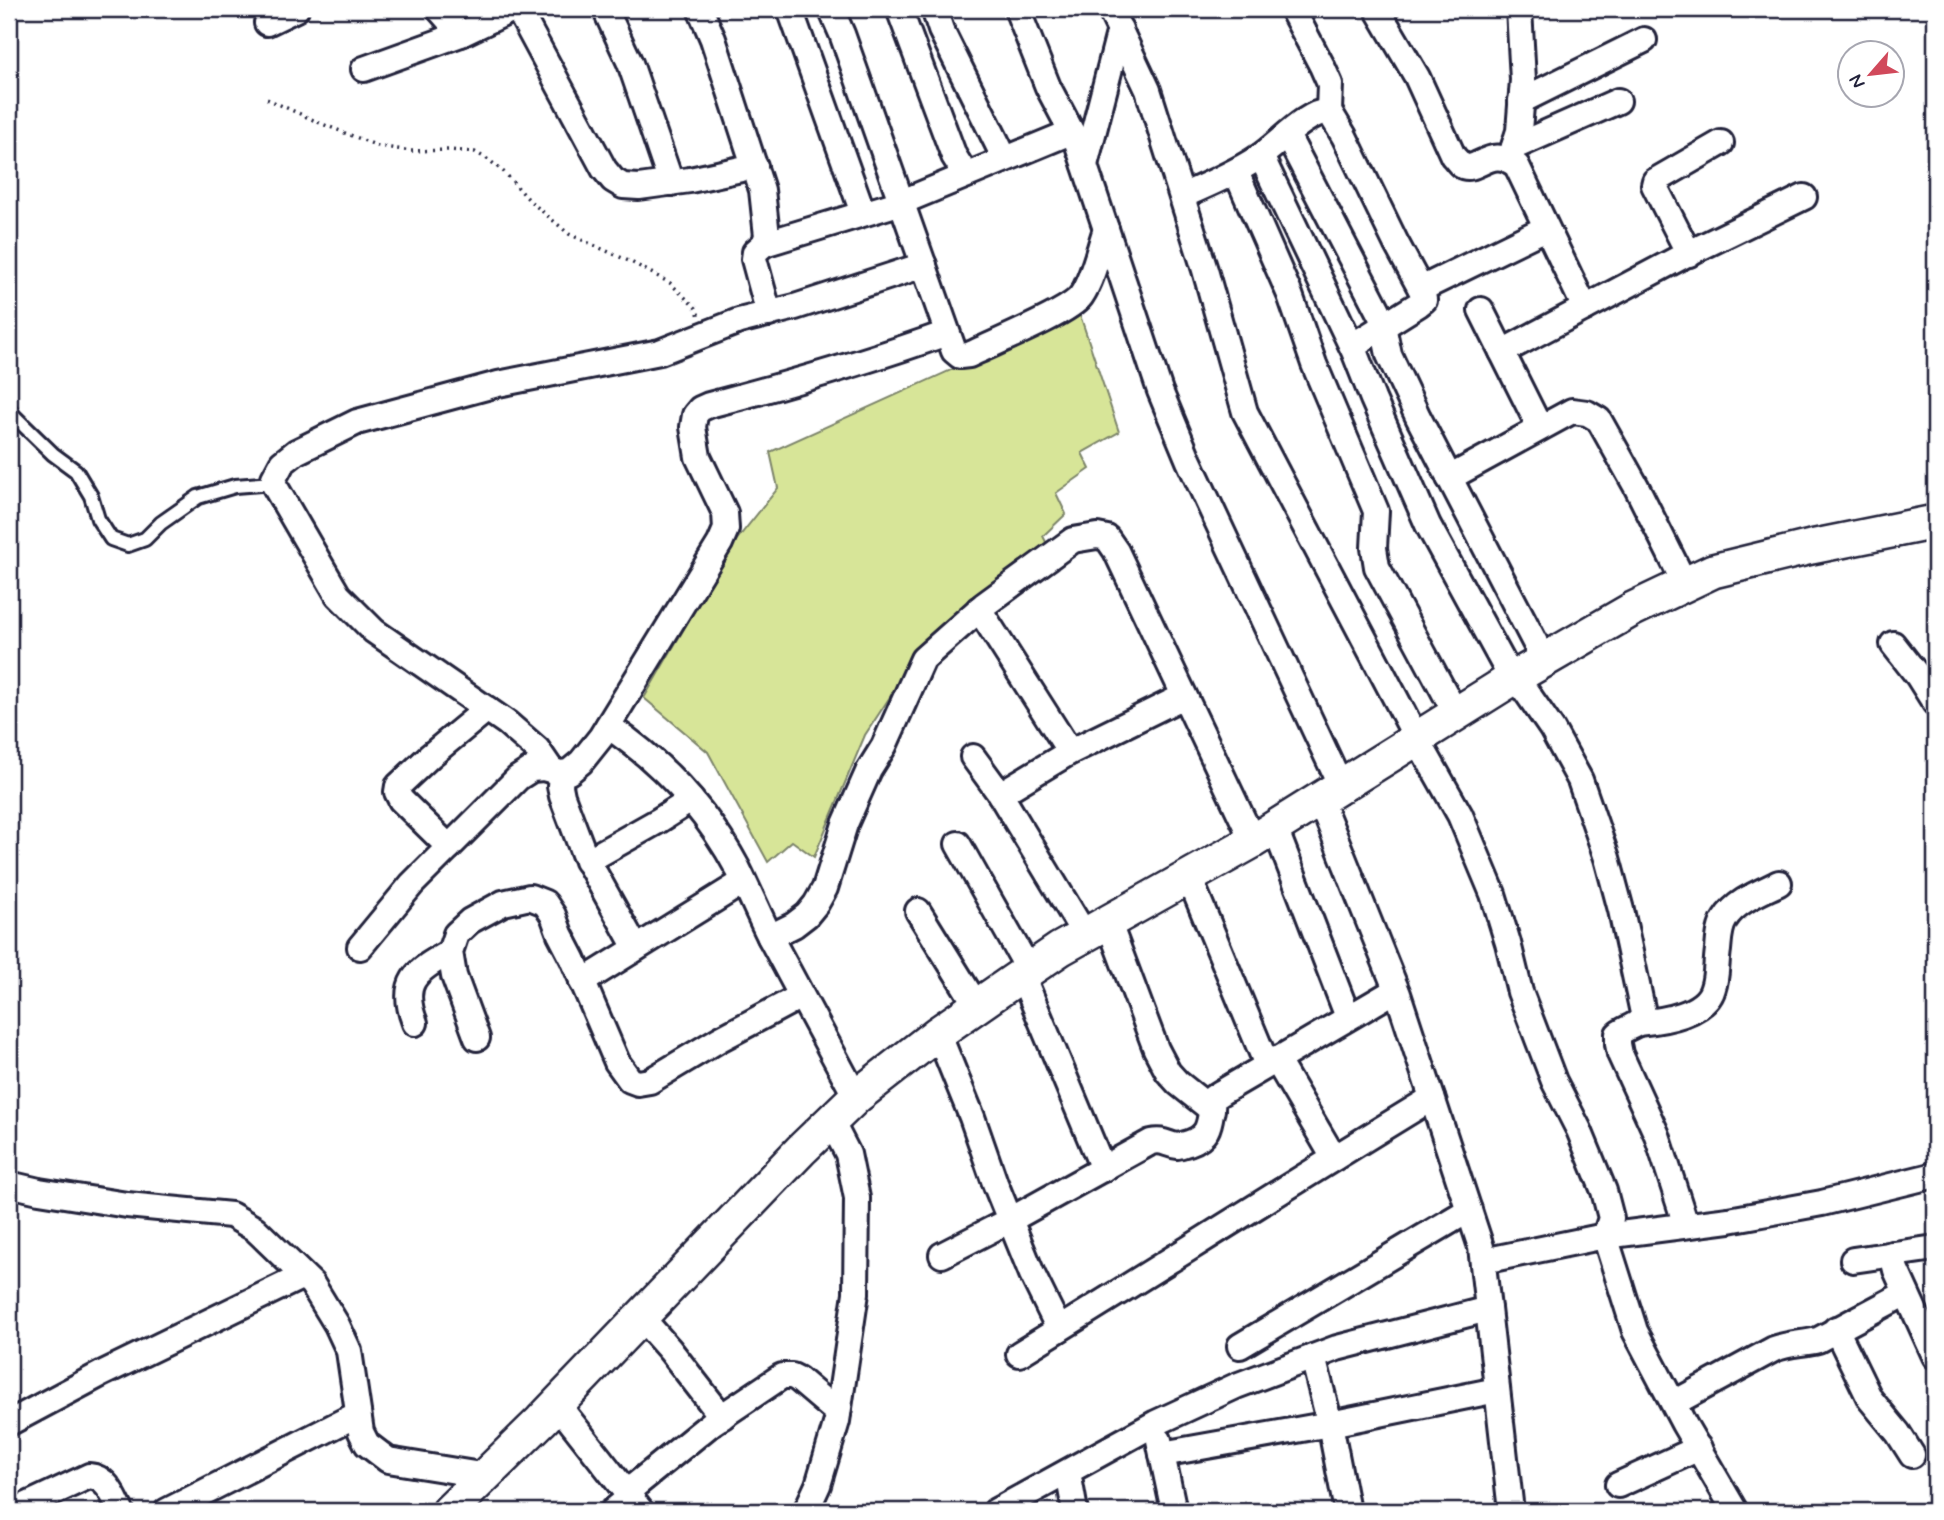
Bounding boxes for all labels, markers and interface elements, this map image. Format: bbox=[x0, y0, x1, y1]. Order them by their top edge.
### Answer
north arrow bbox=[1836, 38, 1906, 108]
text: N bbox=[1843, 70, 1871, 93]

